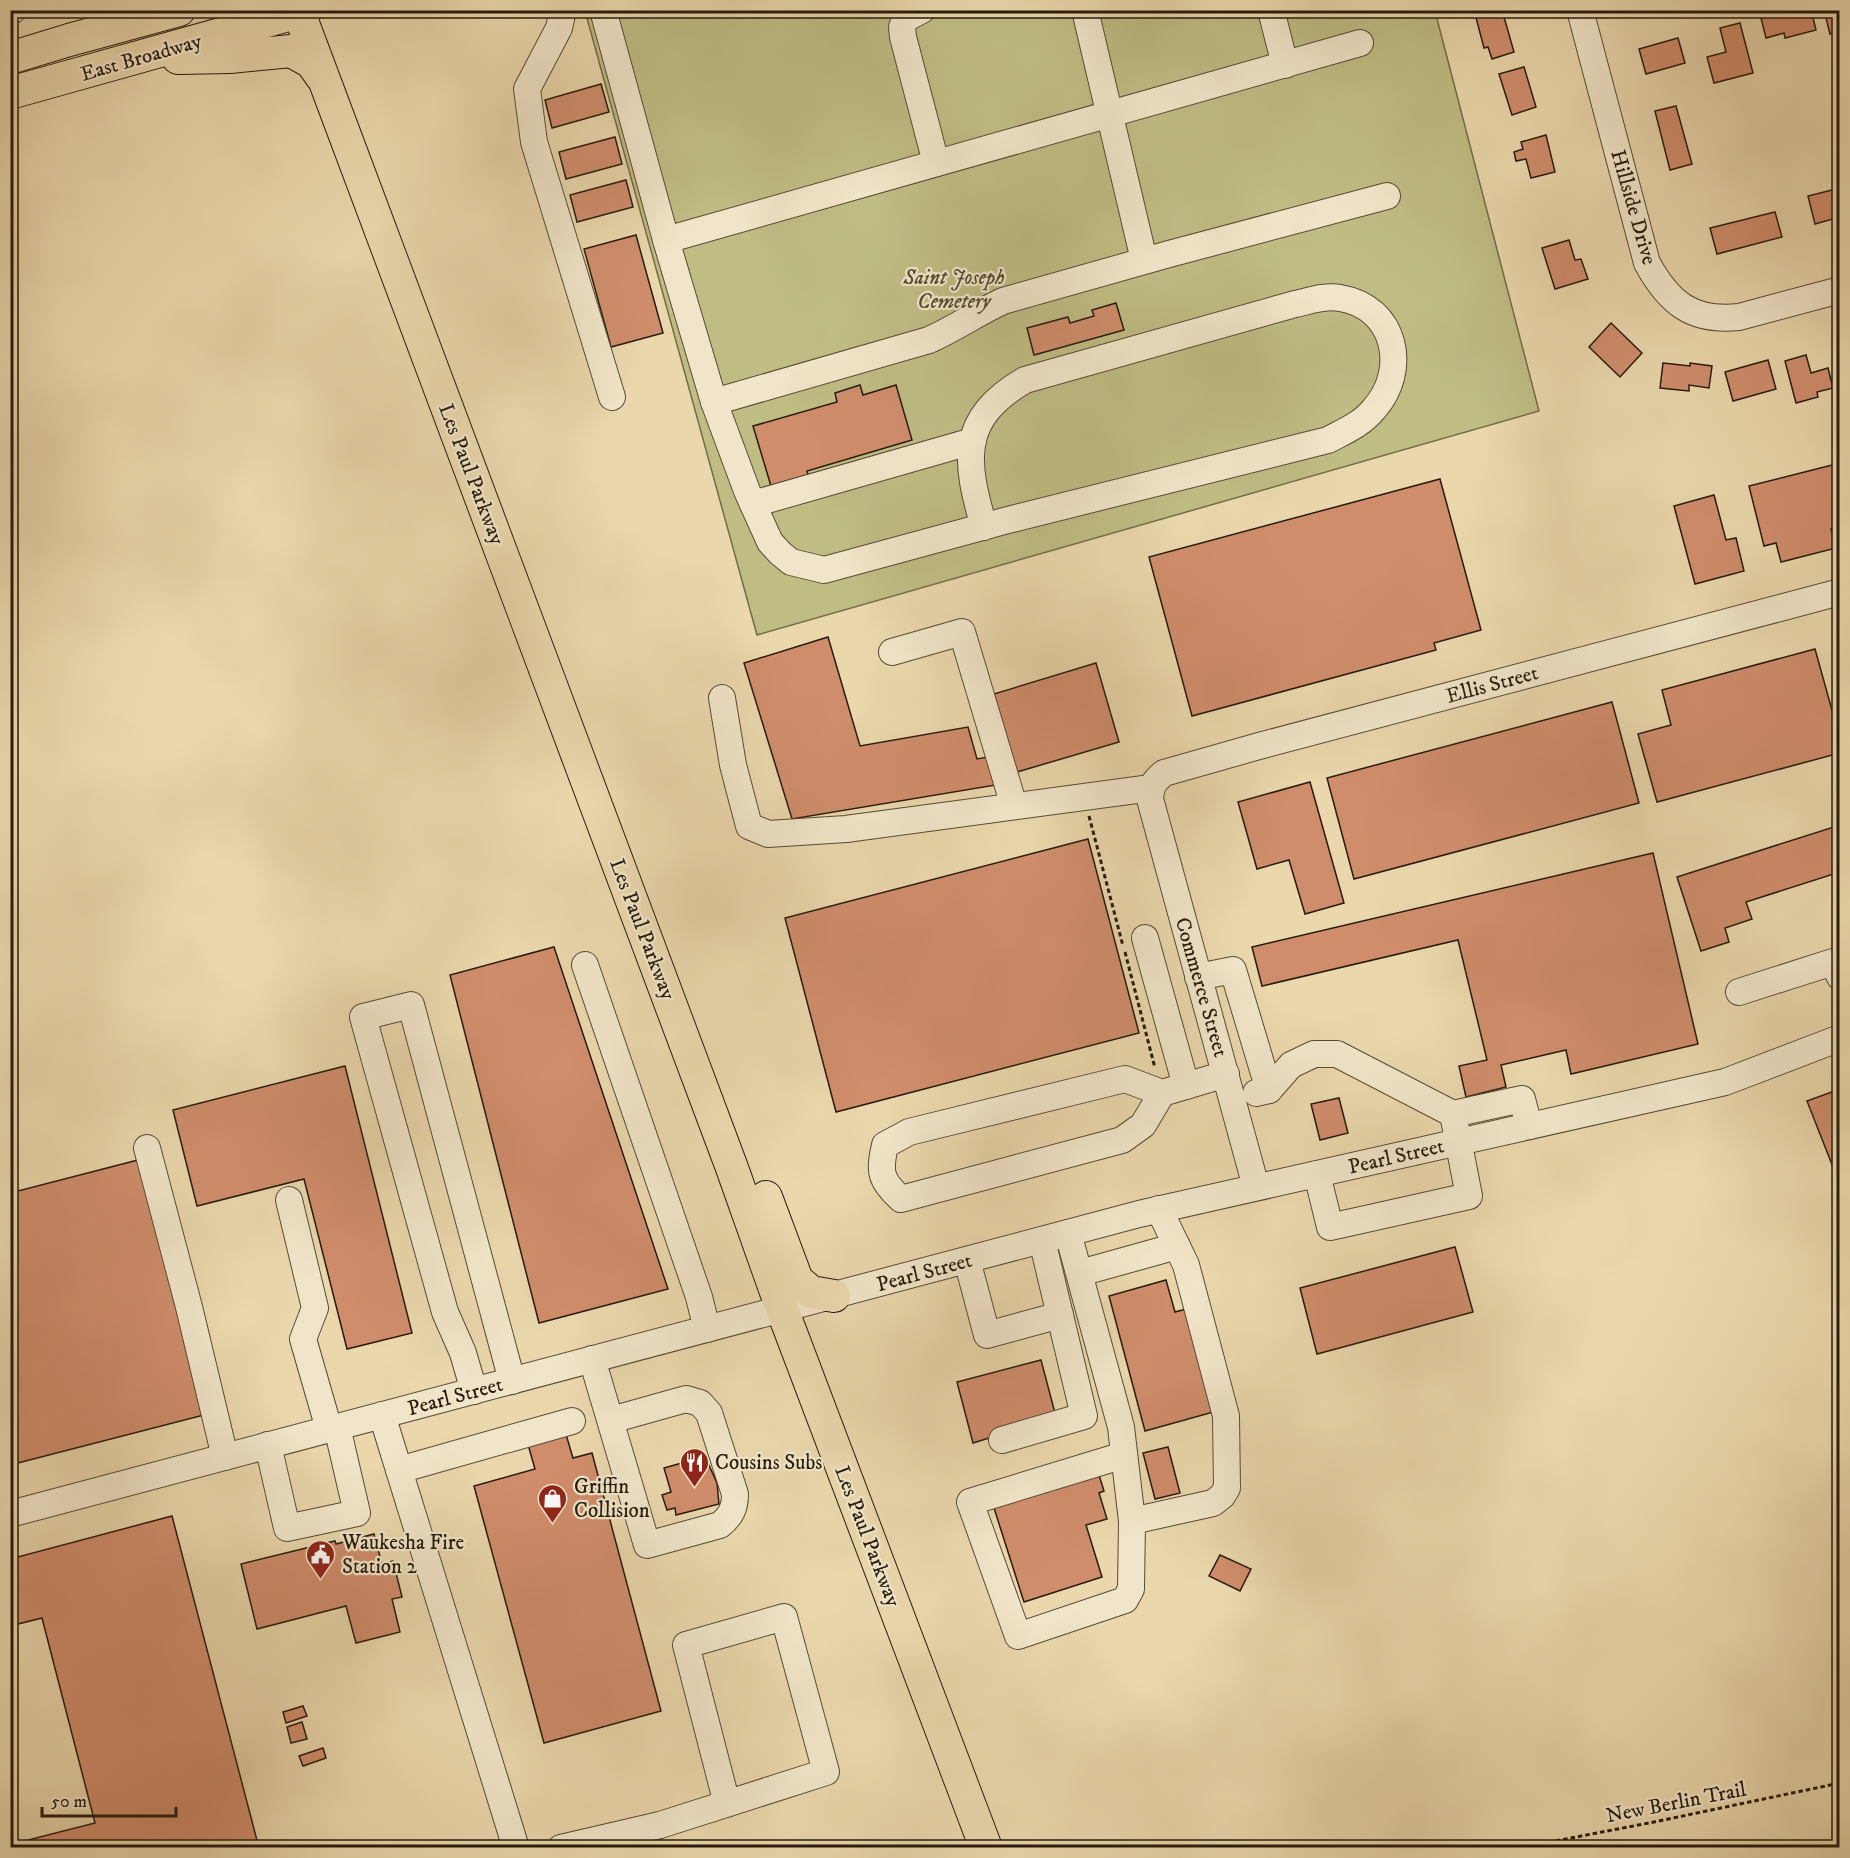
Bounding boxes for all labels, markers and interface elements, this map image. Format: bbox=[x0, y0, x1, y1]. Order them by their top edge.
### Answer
street label: East Broadway bbox=[78, 28, 206, 88]
street label: Hillside Drive bbox=[1604, 147, 1662, 268]
park label: Saint Joseph Cemetery bbox=[902, 265, 1005, 315]
street label: Les Paul Parkway bbox=[432, 400, 510, 549]
street label: Ellis Street bbox=[1443, 660, 1541, 710]
street label: Les Paul Parkway bbox=[603, 855, 681, 1004]
street label: Commerce Street bbox=[1169, 914, 1233, 1060]
street label: Pearl Street bbox=[1346, 1133, 1447, 1181]
street label: Pearl Street bbox=[874, 1248, 975, 1298]
street label: Pearl Street bbox=[405, 1372, 506, 1422]
restaurant icon: Cousins Subs bbox=[678, 1446, 710, 1488]
place label: Cousins Subs bbox=[715, 1450, 822, 1476]
street label: Les Paul Parkway bbox=[828, 1462, 906, 1611]
place label: Griffin Collision bbox=[574, 1474, 650, 1524]
shop icon: Griffin Collision bbox=[537, 1482, 569, 1524]
place label: Waukesha Fire Station 2 bbox=[341, 1530, 465, 1580]
public building icon: Waukesha Fire Station 2 bbox=[305, 1538, 337, 1580]
street label: New Berlin Trail bbox=[1604, 1776, 1749, 1829]
scale bar bbox=[42, 1780, 176, 1818]
text: 50 m bbox=[51, 1791, 87, 1813]

